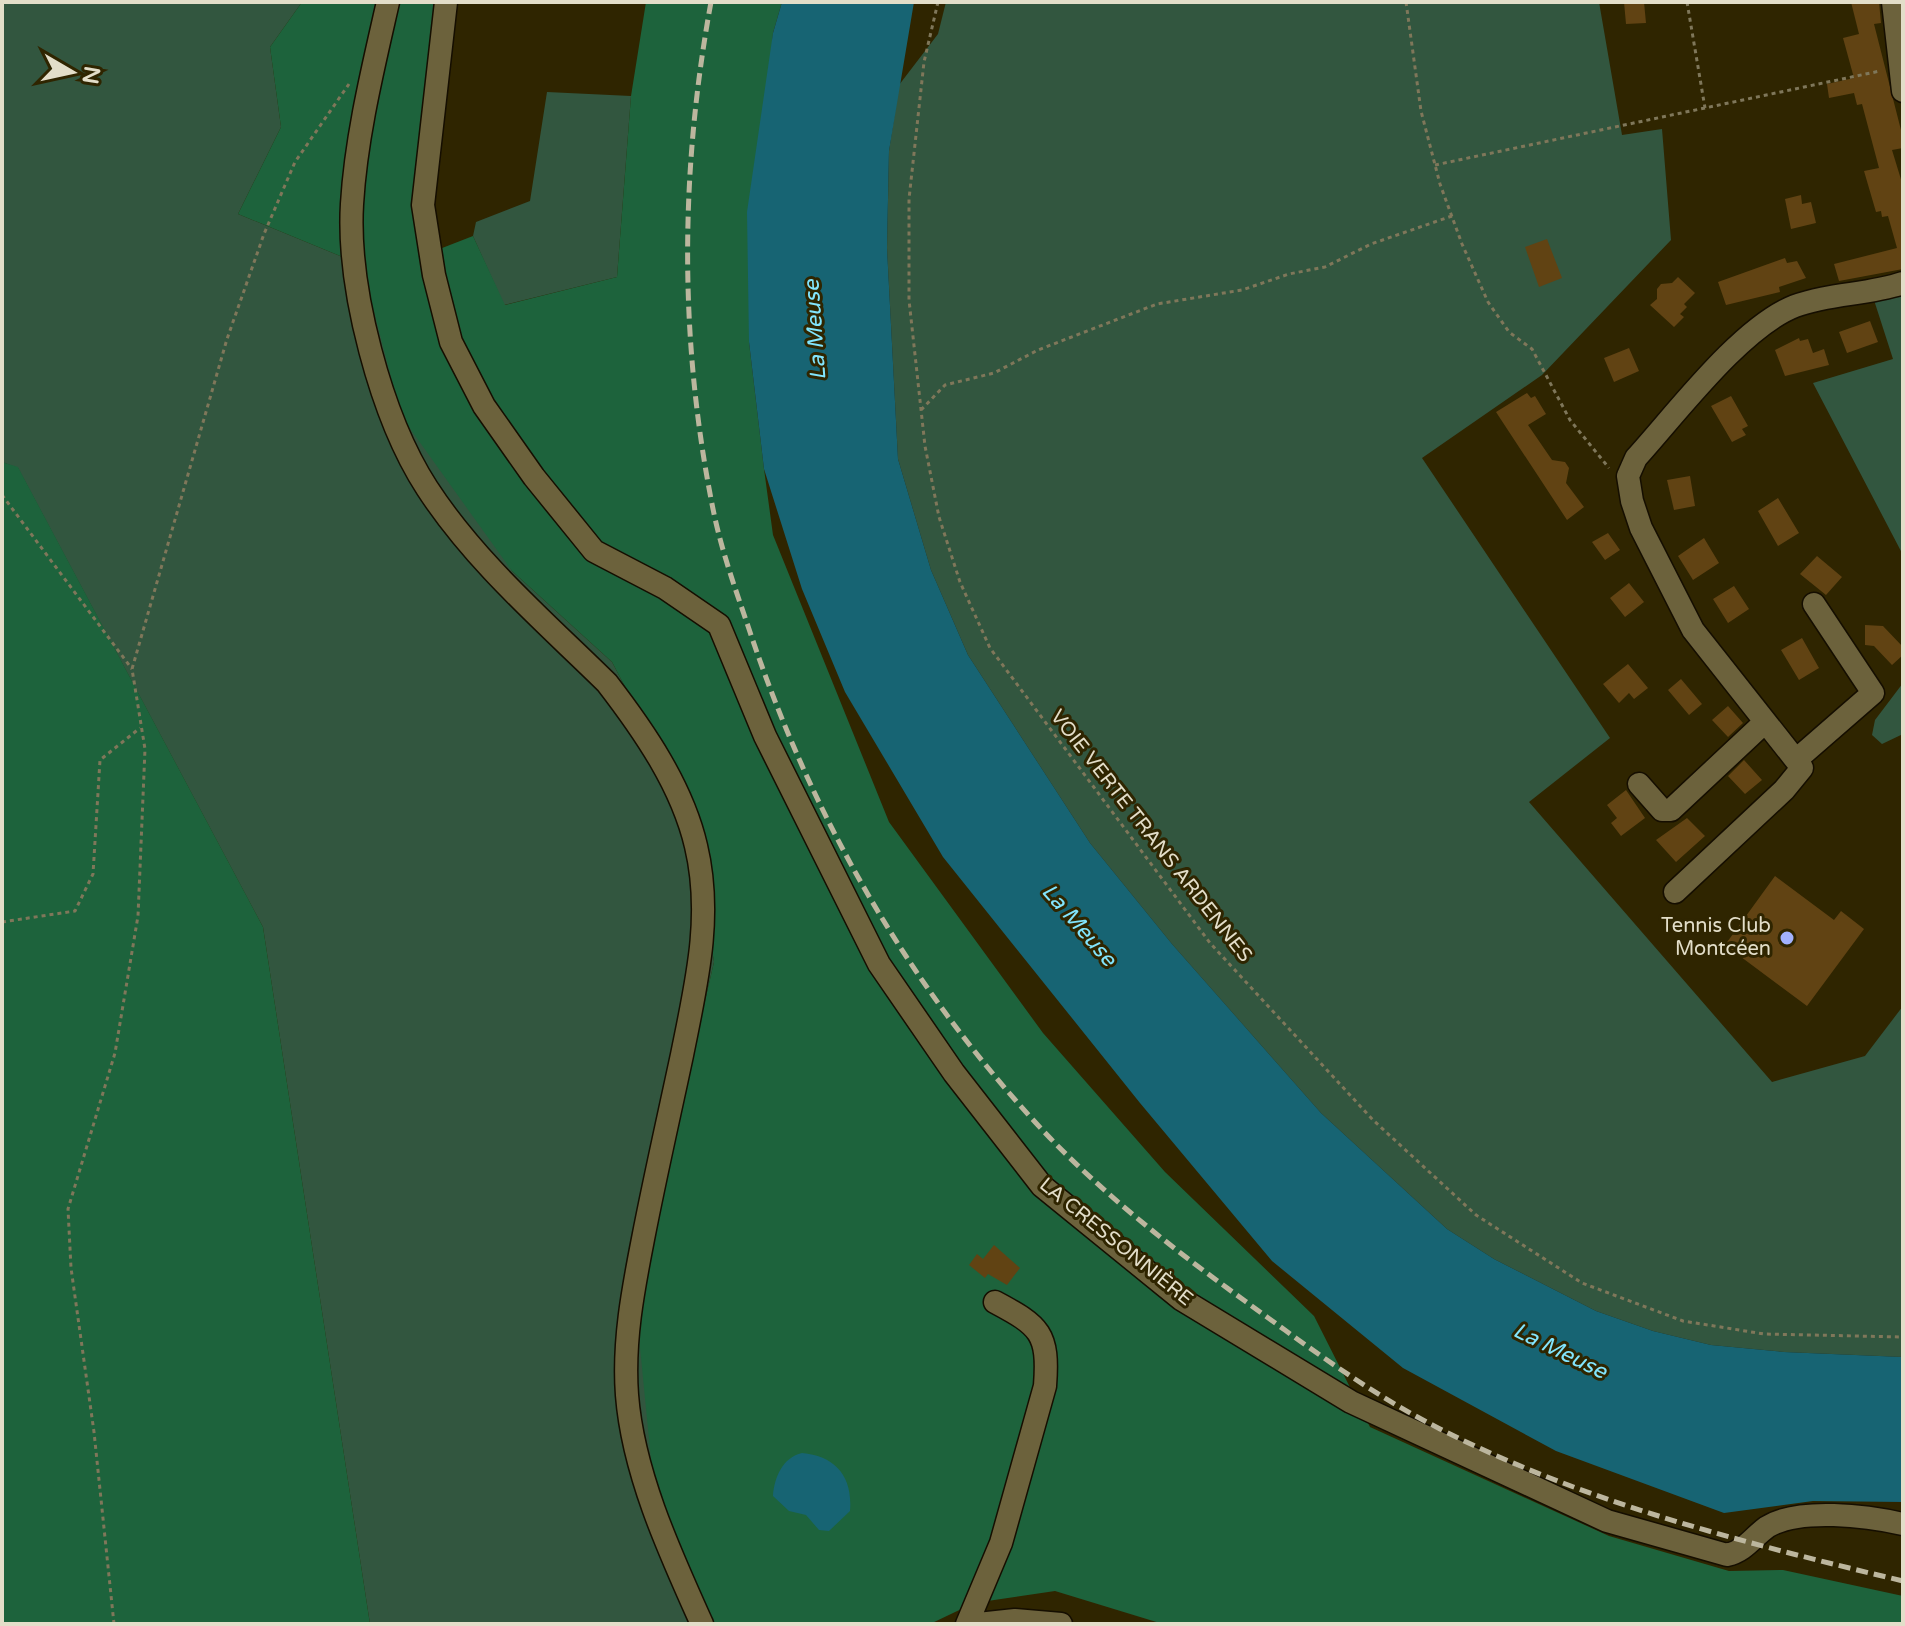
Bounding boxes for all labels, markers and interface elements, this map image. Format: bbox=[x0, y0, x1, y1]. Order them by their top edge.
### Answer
north arrow bbox=[32, 32, 112, 112]
text: N bbox=[77, 64, 105, 86]
water label: La Meuse bbox=[798, 277, 831, 381]
street label: VOIE VERTE TRANS ARDENNES bbox=[1045, 705, 1257, 967]
water label: La Meuse bbox=[1036, 879, 1123, 973]
place label: Tennis Club Montcéen bbox=[1661, 914, 1771, 961]
marker: Tennis Club Montcéen bbox=[1778, 929, 1796, 947]
street label: LA CRESSONNIÈRE bbox=[1034, 1172, 1198, 1311]
water label: La Meuse bbox=[1509, 1317, 1612, 1385]

